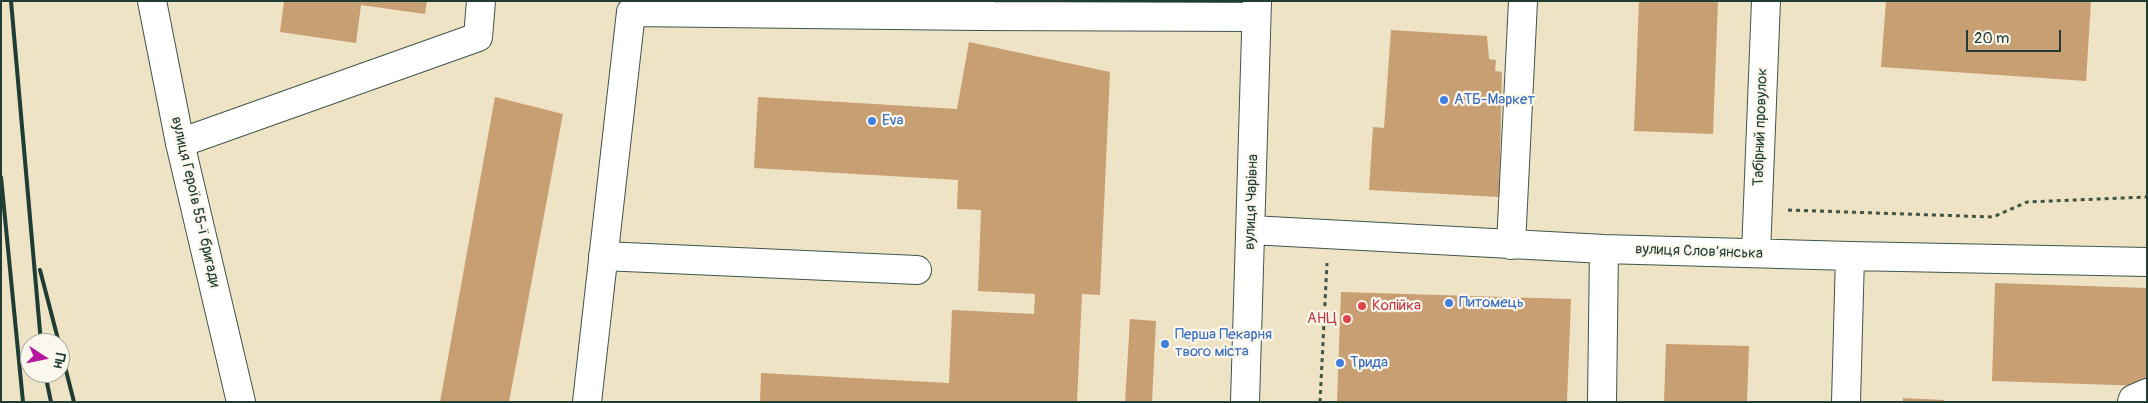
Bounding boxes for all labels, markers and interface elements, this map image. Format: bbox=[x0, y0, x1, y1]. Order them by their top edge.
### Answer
scale bar bbox=[1968, 20, 2063, 52]
text: 20 m bbox=[1974, 29, 2009, 48]
street label: Табірний провулок bbox=[1750, 68, 1772, 186]
place label: АТБ-Маркет bbox=[1454, 91, 1535, 109]
marker: АТБ-Маркет bbox=[1438, 94, 1450, 106]
place label: Eva bbox=[882, 112, 904, 130]
street label: вулиця Героїв 55-ї бригади bbox=[167, 115, 223, 289]
marker: Eva bbox=[866, 115, 878, 127]
street label: вулиця Чарівна bbox=[1241, 154, 1263, 250]
street label: вулиця Слов’янська bbox=[1635, 241, 1763, 263]
place label: Питомець bbox=[1459, 294, 1524, 312]
place label: Копійка bbox=[1372, 297, 1421, 315]
marker: Питомець bbox=[1443, 297, 1455, 309]
marker: Копійка bbox=[1356, 300, 1368, 312]
place label: АНЦ bbox=[1307, 310, 1337, 328]
marker: АНЦ bbox=[1341, 313, 1353, 325]
place label: Перша Пекарня твого міста bbox=[1175, 326, 1272, 361]
north arrow bbox=[20, 333, 70, 383]
marker: Перша Пекарня твого міста bbox=[1159, 338, 1171, 350]
text: Пн bbox=[49, 352, 69, 370]
place label: Трида bbox=[1350, 354, 1388, 372]
marker: Трида bbox=[1334, 357, 1346, 369]

